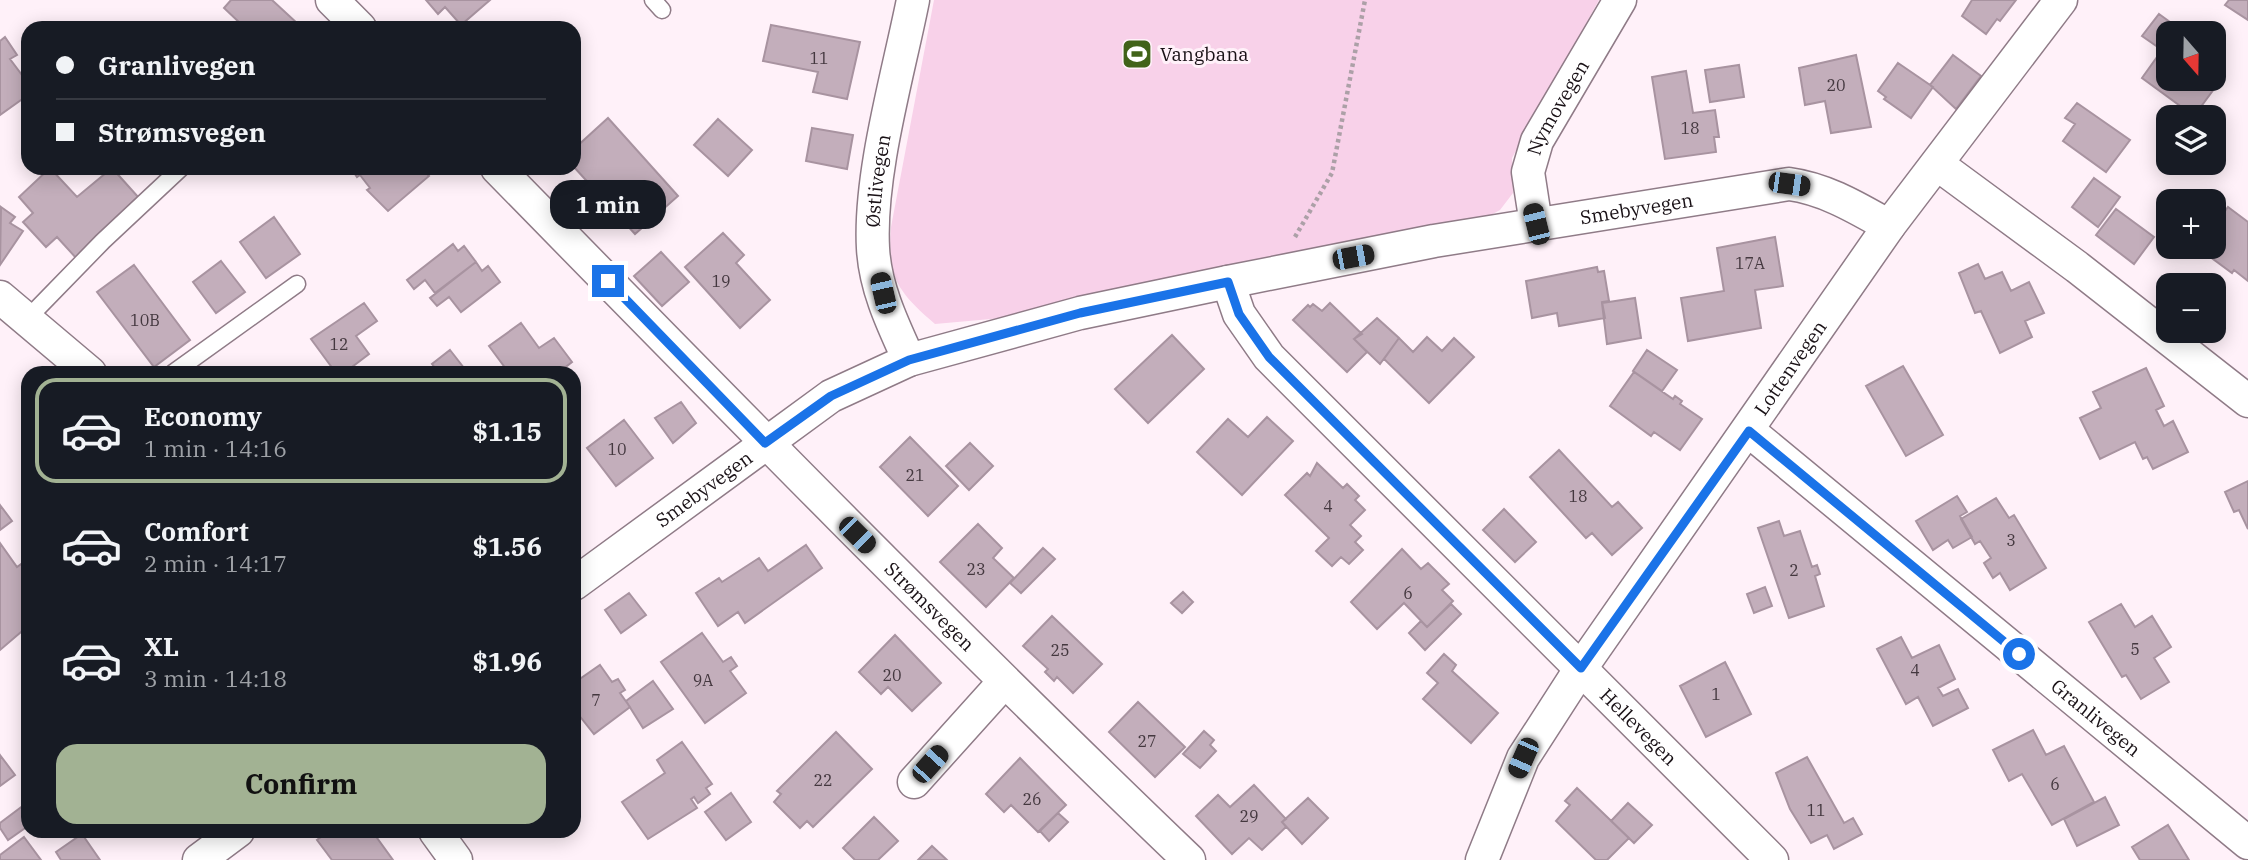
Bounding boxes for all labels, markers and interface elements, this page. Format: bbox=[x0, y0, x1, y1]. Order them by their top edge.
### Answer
north arrow bbox=[2156, 21, 2226, 91]
map controls bbox=[2156, 21, 2226, 343]
sports icon: Vangbana bbox=[1120, 37, 1154, 71]
place label: Vangbana bbox=[1160, 42, 1249, 66]
text: Granlivegen bbox=[98, 48, 256, 82]
house number: 11 bbox=[809, 48, 829, 68]
street label: Nymovegen bbox=[1522, 55, 1594, 158]
house number: 20 bbox=[1826, 75, 1846, 95]
button: layers bbox=[2156, 105, 2226, 175]
text: Strømsvegen bbox=[98, 115, 266, 149]
house number: 18 bbox=[1680, 118, 1700, 138]
street label: Østlivegen bbox=[861, 132, 896, 228]
car bbox=[1767, 171, 1812, 197]
callout: 1 min bbox=[550, 180, 666, 229]
street label: Smebyvegen bbox=[1578, 188, 1695, 229]
text: 1 min bbox=[576, 189, 640, 219]
button: + bbox=[2156, 189, 2226, 259]
car bbox=[1521, 201, 1552, 247]
car bbox=[1331, 243, 1376, 271]
house number: 17A bbox=[1735, 253, 1765, 273]
route end bbox=[592, 265, 624, 297]
car bbox=[869, 270, 898, 316]
house number: 19 bbox=[711, 271, 731, 291]
button: − bbox=[2156, 273, 2226, 343]
house number: 10B bbox=[130, 310, 160, 330]
street label: Lottenvegen bbox=[1749, 316, 1832, 420]
house number: 12 bbox=[329, 334, 349, 354]
icon: car bbox=[60, 399, 123, 462]
text: Economy bbox=[144, 399, 262, 433]
text: $1.15 bbox=[472, 414, 542, 448]
text: 1 min · 14:16 bbox=[144, 433, 287, 463]
house number: 10 bbox=[607, 439, 627, 459]
street label: Smebyvegen bbox=[651, 446, 757, 532]
house number: 21 bbox=[905, 465, 925, 485]
house number: 18 bbox=[1568, 486, 1588, 506]
house number: 4 bbox=[1323, 496, 1333, 516]
car bbox=[835, 513, 880, 557]
icon: car bbox=[60, 514, 123, 577]
text: Comfort bbox=[144, 514, 249, 548]
text: $1.56 bbox=[472, 529, 542, 563]
house number: 3 bbox=[2006, 530, 2016, 550]
text: 2 min · 14:17 bbox=[144, 548, 287, 578]
street label: Strømsvegen bbox=[880, 557, 980, 656]
house number: 23 bbox=[966, 559, 986, 579]
house number: 2 bbox=[1789, 560, 1799, 580]
house number: 6 bbox=[1403, 583, 1413, 603]
icon: car bbox=[60, 629, 123, 692]
text: XL bbox=[144, 629, 179, 663]
route start bbox=[2003, 638, 2035, 670]
house number: 5 bbox=[2130, 639, 2140, 659]
house number: 25 bbox=[1050, 640, 1070, 660]
text: $1.96 bbox=[472, 644, 542, 678]
house number: 4 bbox=[1910, 660, 1920, 680]
text: 3 min · 14:18 bbox=[144, 663, 287, 693]
house number: 20 bbox=[882, 665, 902, 685]
house number: 9A bbox=[693, 670, 713, 690]
street label: Granlivegen bbox=[2046, 674, 2146, 761]
street label: Hellevegen bbox=[1595, 683, 1682, 770]
house number: 1 bbox=[1711, 684, 1721, 704]
house number: 7 bbox=[591, 690, 601, 710]
house number: 27 bbox=[1137, 731, 1157, 751]
car bbox=[1505, 735, 1542, 781]
car bbox=[909, 741, 952, 787]
button: Confirm bbox=[56, 744, 546, 824]
house number: 22 bbox=[813, 770, 833, 790]
house number: 6 bbox=[2050, 774, 2060, 794]
house number: 26 bbox=[1022, 789, 1042, 809]
house number: 11 bbox=[1806, 800, 1826, 820]
house number: 29 bbox=[1239, 806, 1259, 826]

